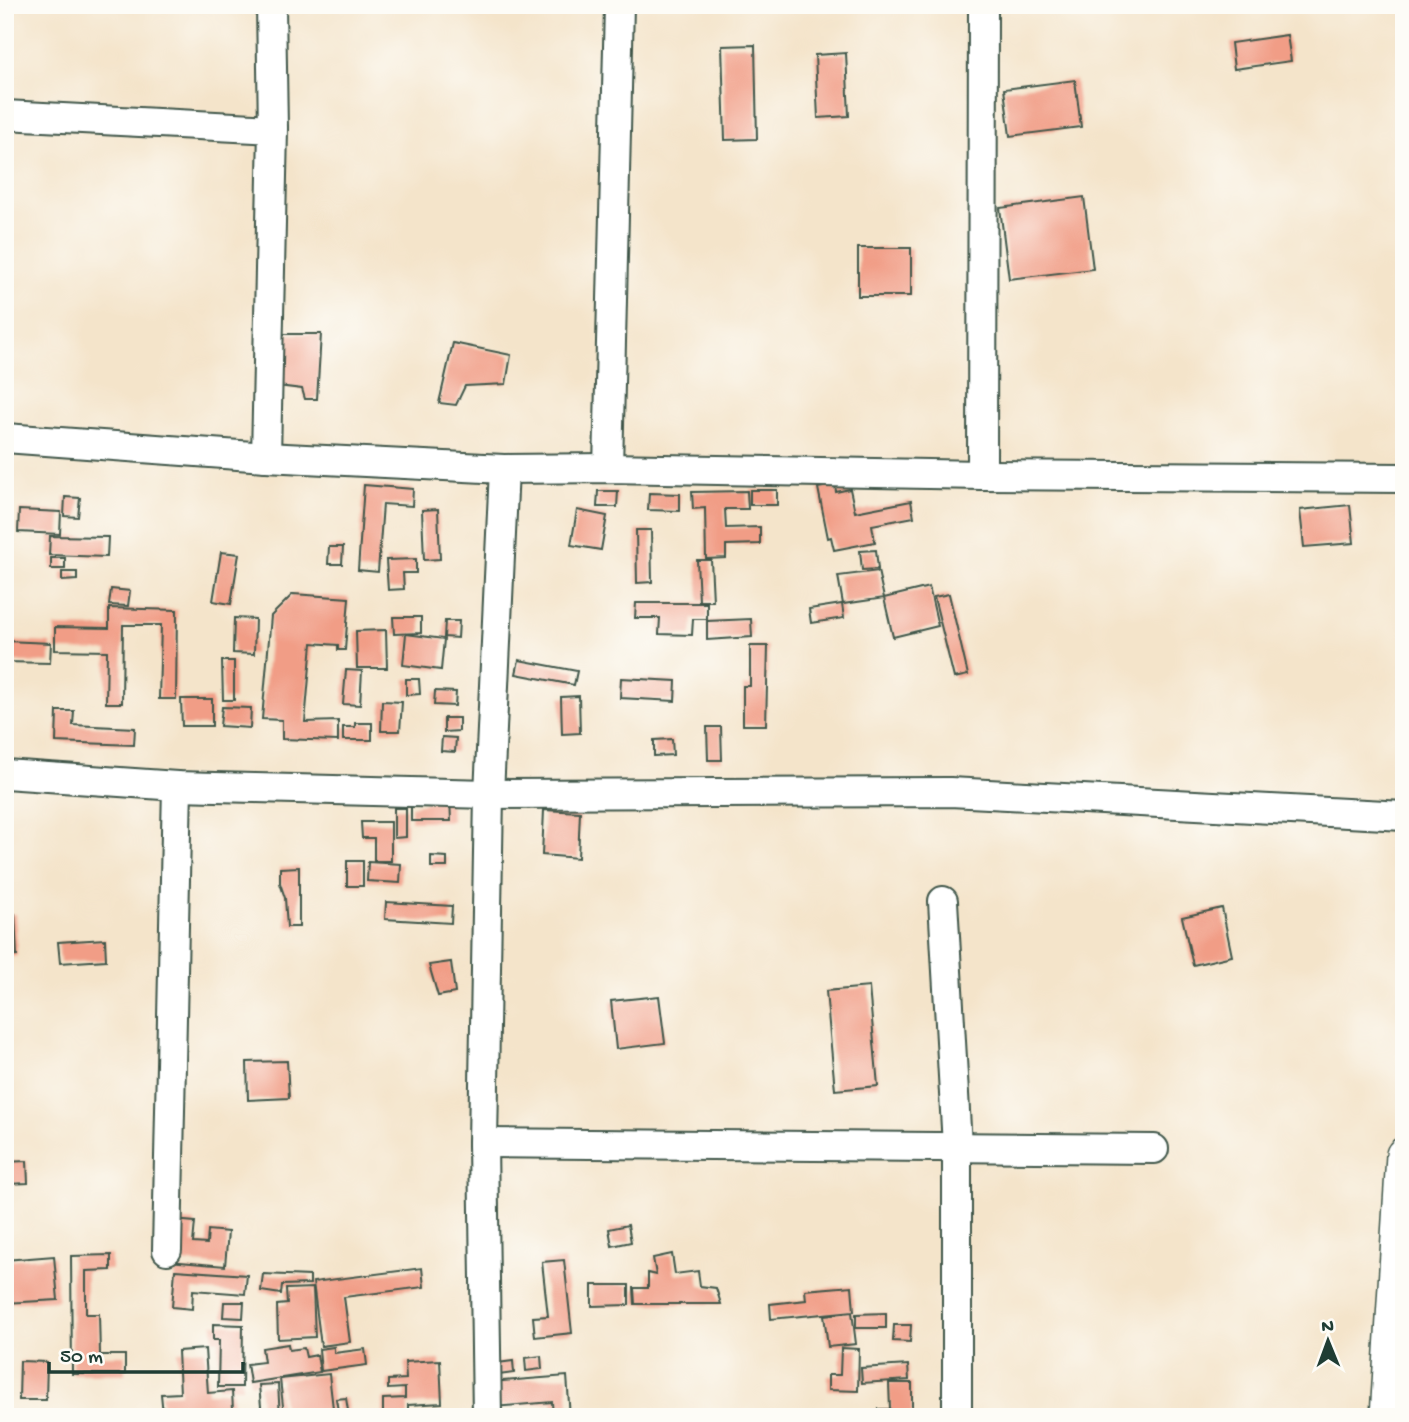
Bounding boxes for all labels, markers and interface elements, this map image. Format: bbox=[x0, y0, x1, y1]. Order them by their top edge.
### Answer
north arrow bbox=[1294, 1306, 1364, 1376]
text: N bbox=[1321, 1316, 1334, 1339]
scale bar bbox=[49, 1331, 243, 1375]
text: 50 m bbox=[60, 1346, 103, 1371]

